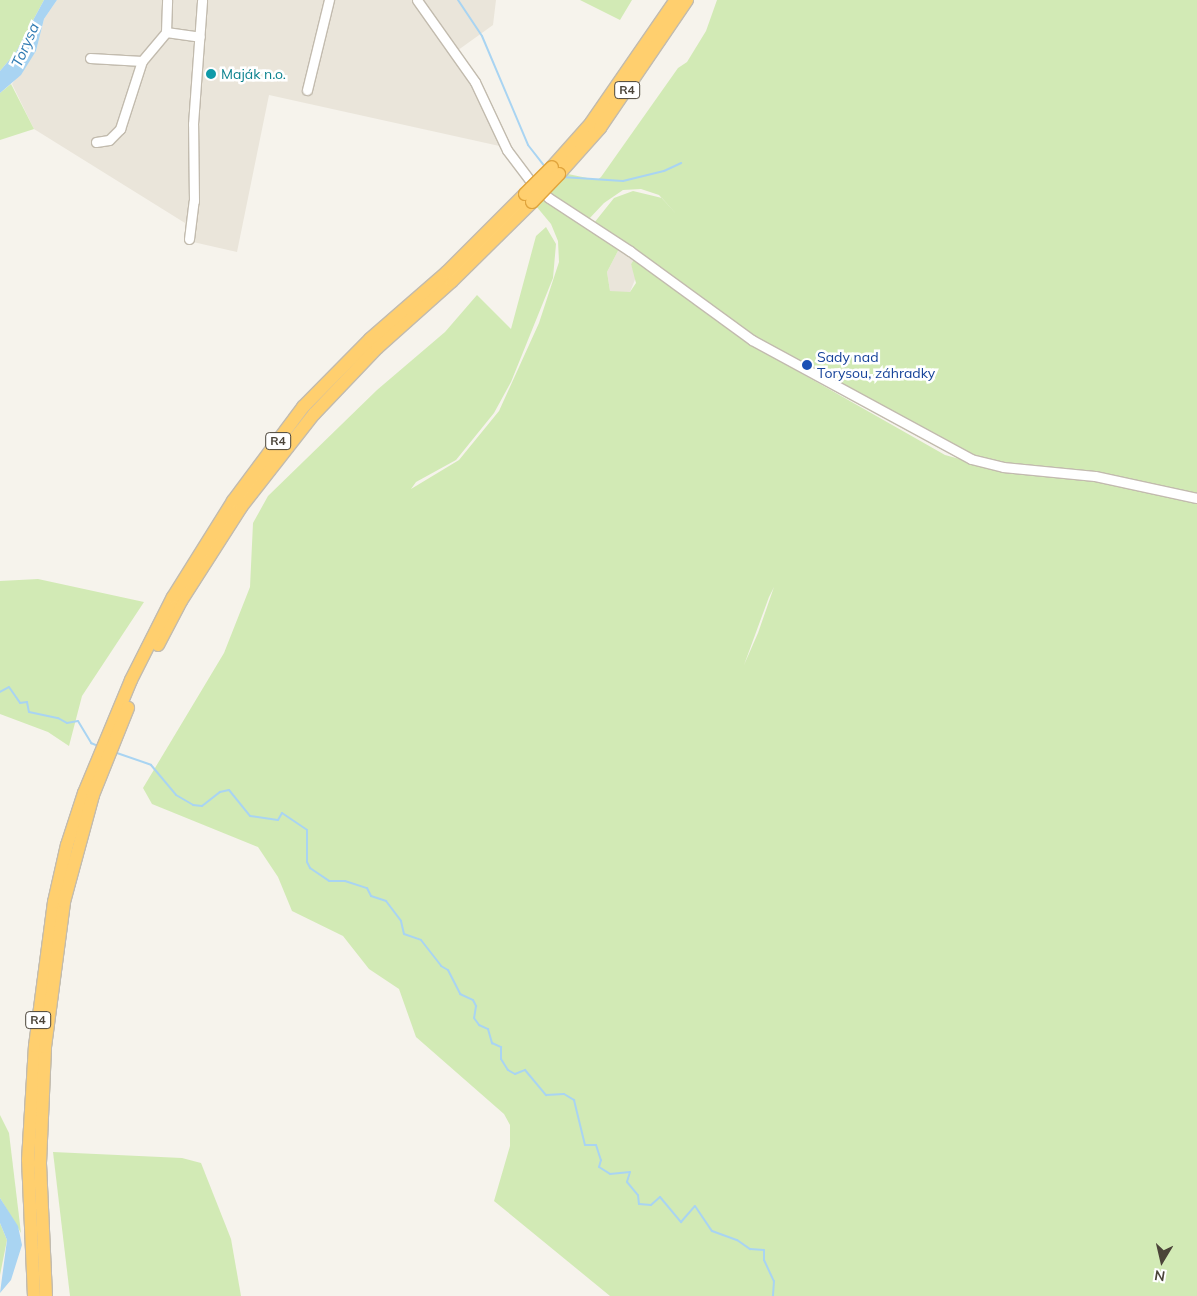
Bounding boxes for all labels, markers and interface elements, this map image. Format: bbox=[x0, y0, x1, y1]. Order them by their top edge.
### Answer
water label: Torysa bbox=[7, 20, 43, 70]
place label: Maják n.o. bbox=[221, 66, 286, 82]
marker: Maják n.o. bbox=[205, 68, 217, 80]
road number: R4 bbox=[613, 80, 641, 100]
place label: Sady nad Torysou, záhradky bbox=[817, 349, 935, 382]
marker: Sady nad Torysou, záhradky bbox=[801, 359, 813, 371]
road number: R4 bbox=[264, 432, 292, 451]
road number: R4 bbox=[24, 1010, 52, 1030]
north arrow bbox=[1137, 1236, 1187, 1286]
text: N bbox=[1153, 1266, 1166, 1286]

